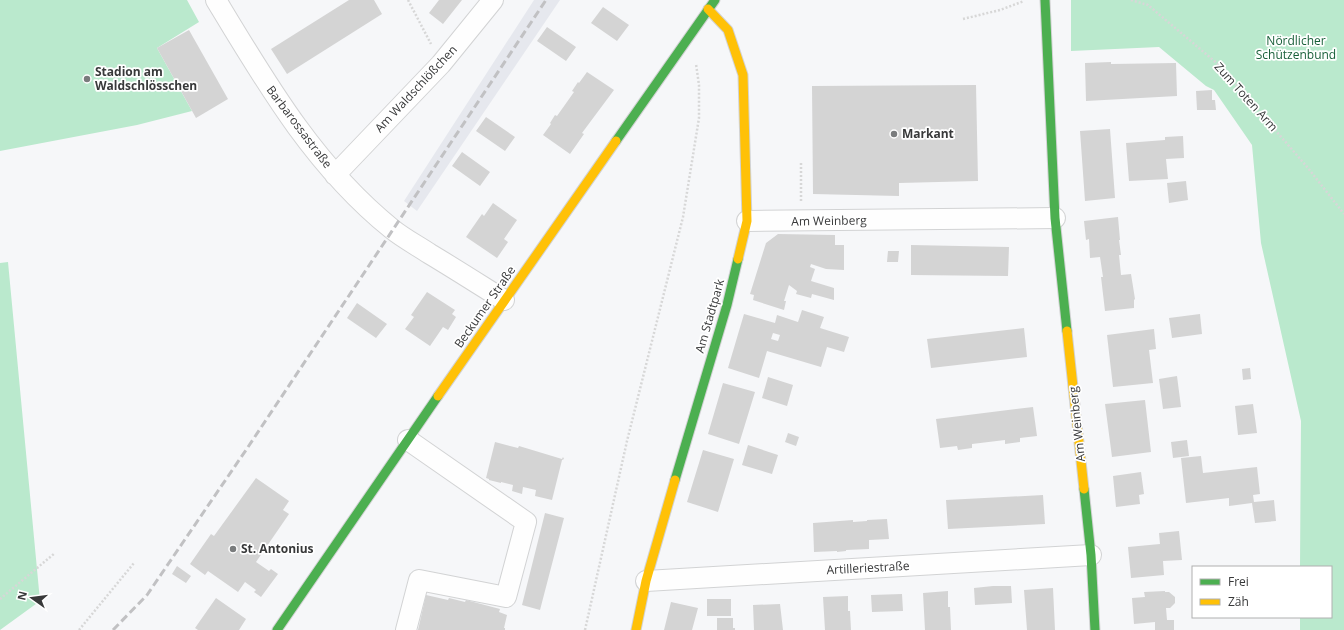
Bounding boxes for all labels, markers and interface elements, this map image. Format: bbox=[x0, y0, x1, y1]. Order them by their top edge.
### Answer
park label: Nördlicher Schützenbund bbox=[1256, 32, 1336, 63]
street label: Am Waldschlößchen bbox=[371, 41, 461, 136]
street label: Zum Toten Arm bbox=[1211, 59, 1282, 135]
place label: Stadion am Waldschlösschen bbox=[95, 63, 197, 94]
marker: Stadion am Waldschlösschen bbox=[82, 74, 92, 84]
street label: Barbarossastraße bbox=[263, 82, 336, 172]
place label: Markant bbox=[902, 125, 954, 142]
marker: Markant bbox=[889, 129, 899, 139]
street label: Am Weinberg bbox=[791, 211, 867, 230]
street label: Beckumer Straße bbox=[450, 262, 519, 351]
street label: Am Stadtpark bbox=[691, 276, 728, 355]
street label: Am Weinberg bbox=[1064, 385, 1089, 462]
place label: St. Antonius bbox=[241, 540, 314, 557]
marker: St. Antonius bbox=[228, 544, 238, 554]
street label: Artilleriestraße bbox=[826, 557, 910, 578]
legend bbox=[1192, 566, 1332, 618]
text: Frei bbox=[1228, 573, 1249, 590]
north arrow bbox=[12, 578, 52, 618]
text: N bbox=[13, 589, 30, 602]
text: Zäh bbox=[1228, 593, 1249, 610]

